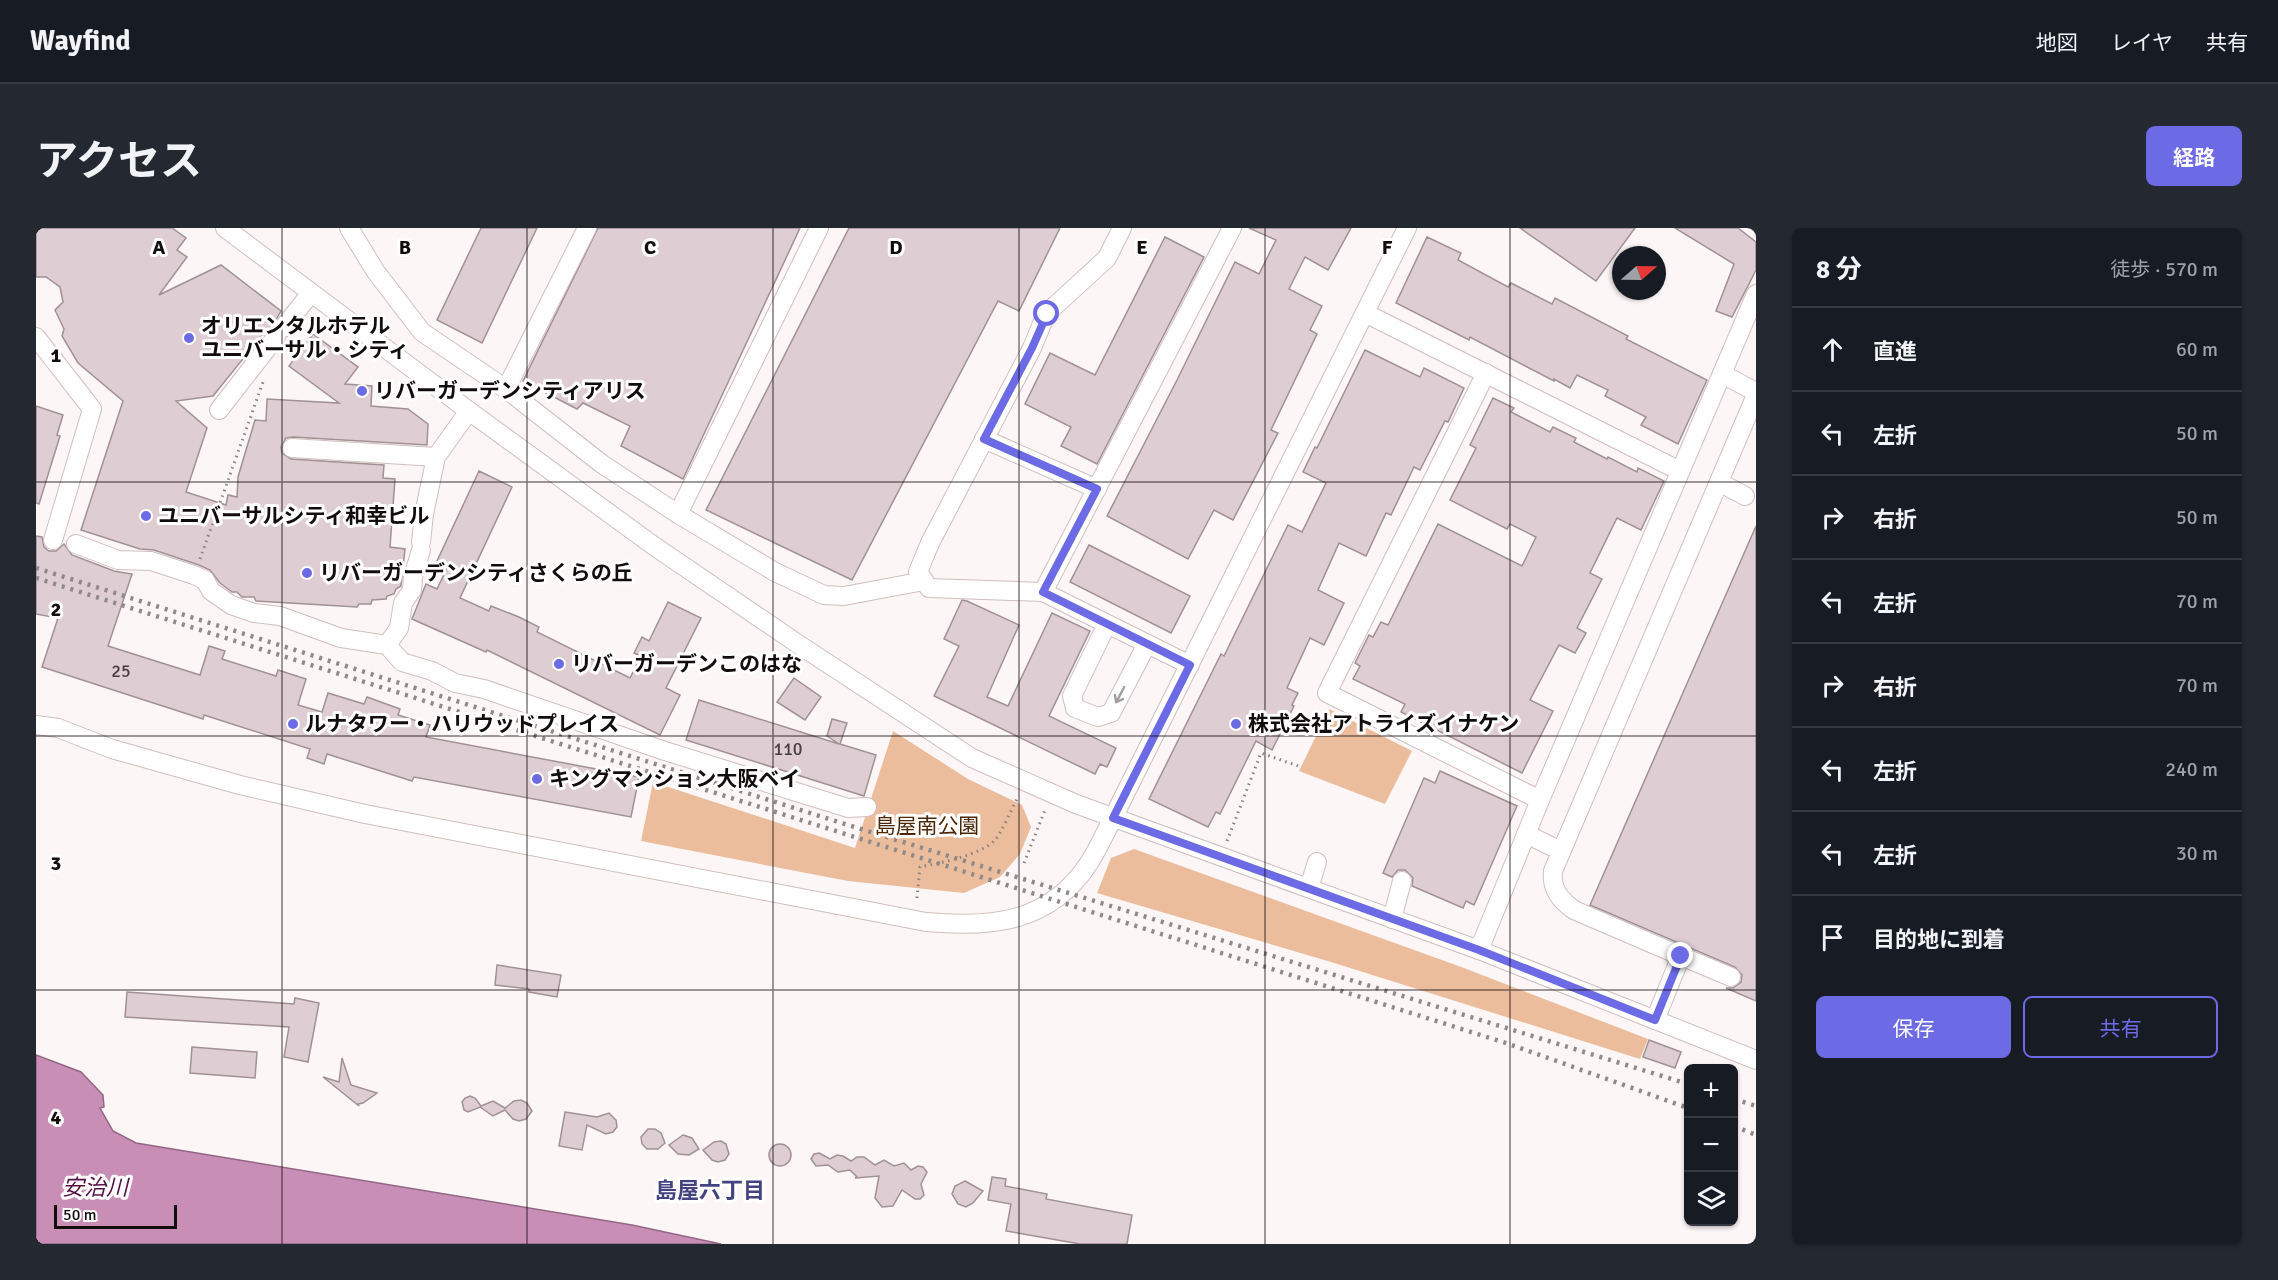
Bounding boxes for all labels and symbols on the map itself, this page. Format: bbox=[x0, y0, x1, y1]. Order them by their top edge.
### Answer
text: A bbox=[153, 235, 166, 260]
text: B bbox=[399, 235, 411, 260]
text: C bbox=[644, 235, 656, 260]
text: D bbox=[889, 235, 903, 260]
text: E bbox=[1136, 235, 1148, 260]
text: F bbox=[1382, 235, 1393, 260]
north arrow bbox=[1612, 246, 1666, 300]
route start bbox=[1033, 300, 1059, 326]
place label: オリエンタルホテル ユニバーサル・シティ bbox=[201, 313, 409, 363]
marker: オリエンタルホテル ユニバーサル・シティ bbox=[182, 331, 196, 345]
text: 1 bbox=[51, 343, 62, 368]
place label: リバーガーデンシティアリス bbox=[374, 378, 646, 404]
marker: リバーガーデンシティアリス bbox=[355, 384, 369, 398]
place label: ユニバーサルシティ和幸ビル bbox=[158, 503, 429, 529]
marker: ユニバーサルシティ和幸ビル bbox=[139, 509, 153, 523]
place label: リバーガーデンシティさくらの丘 bbox=[319, 560, 633, 586]
marker: リバーガーデンシティさくらの丘 bbox=[300, 566, 314, 580]
text: 2 bbox=[51, 597, 61, 622]
place label: リバーガーデンこのはな bbox=[571, 651, 802, 677]
marker: リバーガーデンこのはな bbox=[552, 657, 566, 671]
house number: 25 bbox=[111, 660, 131, 682]
one-way arrow bbox=[1114, 686, 1125, 704]
place label: ルナタワー・ハリウッドプレイス bbox=[305, 711, 619, 737]
place label: 株式会社アトライズイナケン bbox=[1248, 711, 1519, 737]
marker: ルナタワー・ハリウッドプレイス bbox=[286, 717, 300, 731]
marker: 株式会社アトライズイナケン bbox=[1229, 717, 1243, 731]
house number: 110 bbox=[773, 738, 803, 760]
place label: キングマンション大阪ベイ bbox=[549, 766, 800, 792]
marker: キングマンション大阪ベイ bbox=[530, 772, 544, 786]
park label: 島屋南公園 bbox=[875, 813, 980, 839]
text: 3 bbox=[51, 851, 61, 876]
route end bbox=[1667, 942, 1693, 968]
text: 4 bbox=[51, 1105, 62, 1130]
water label: 安治川 bbox=[62, 1174, 130, 1201]
district label: 島屋六丁目 bbox=[655, 1177, 765, 1204]
scale bar bbox=[54, 1202, 177, 1230]

